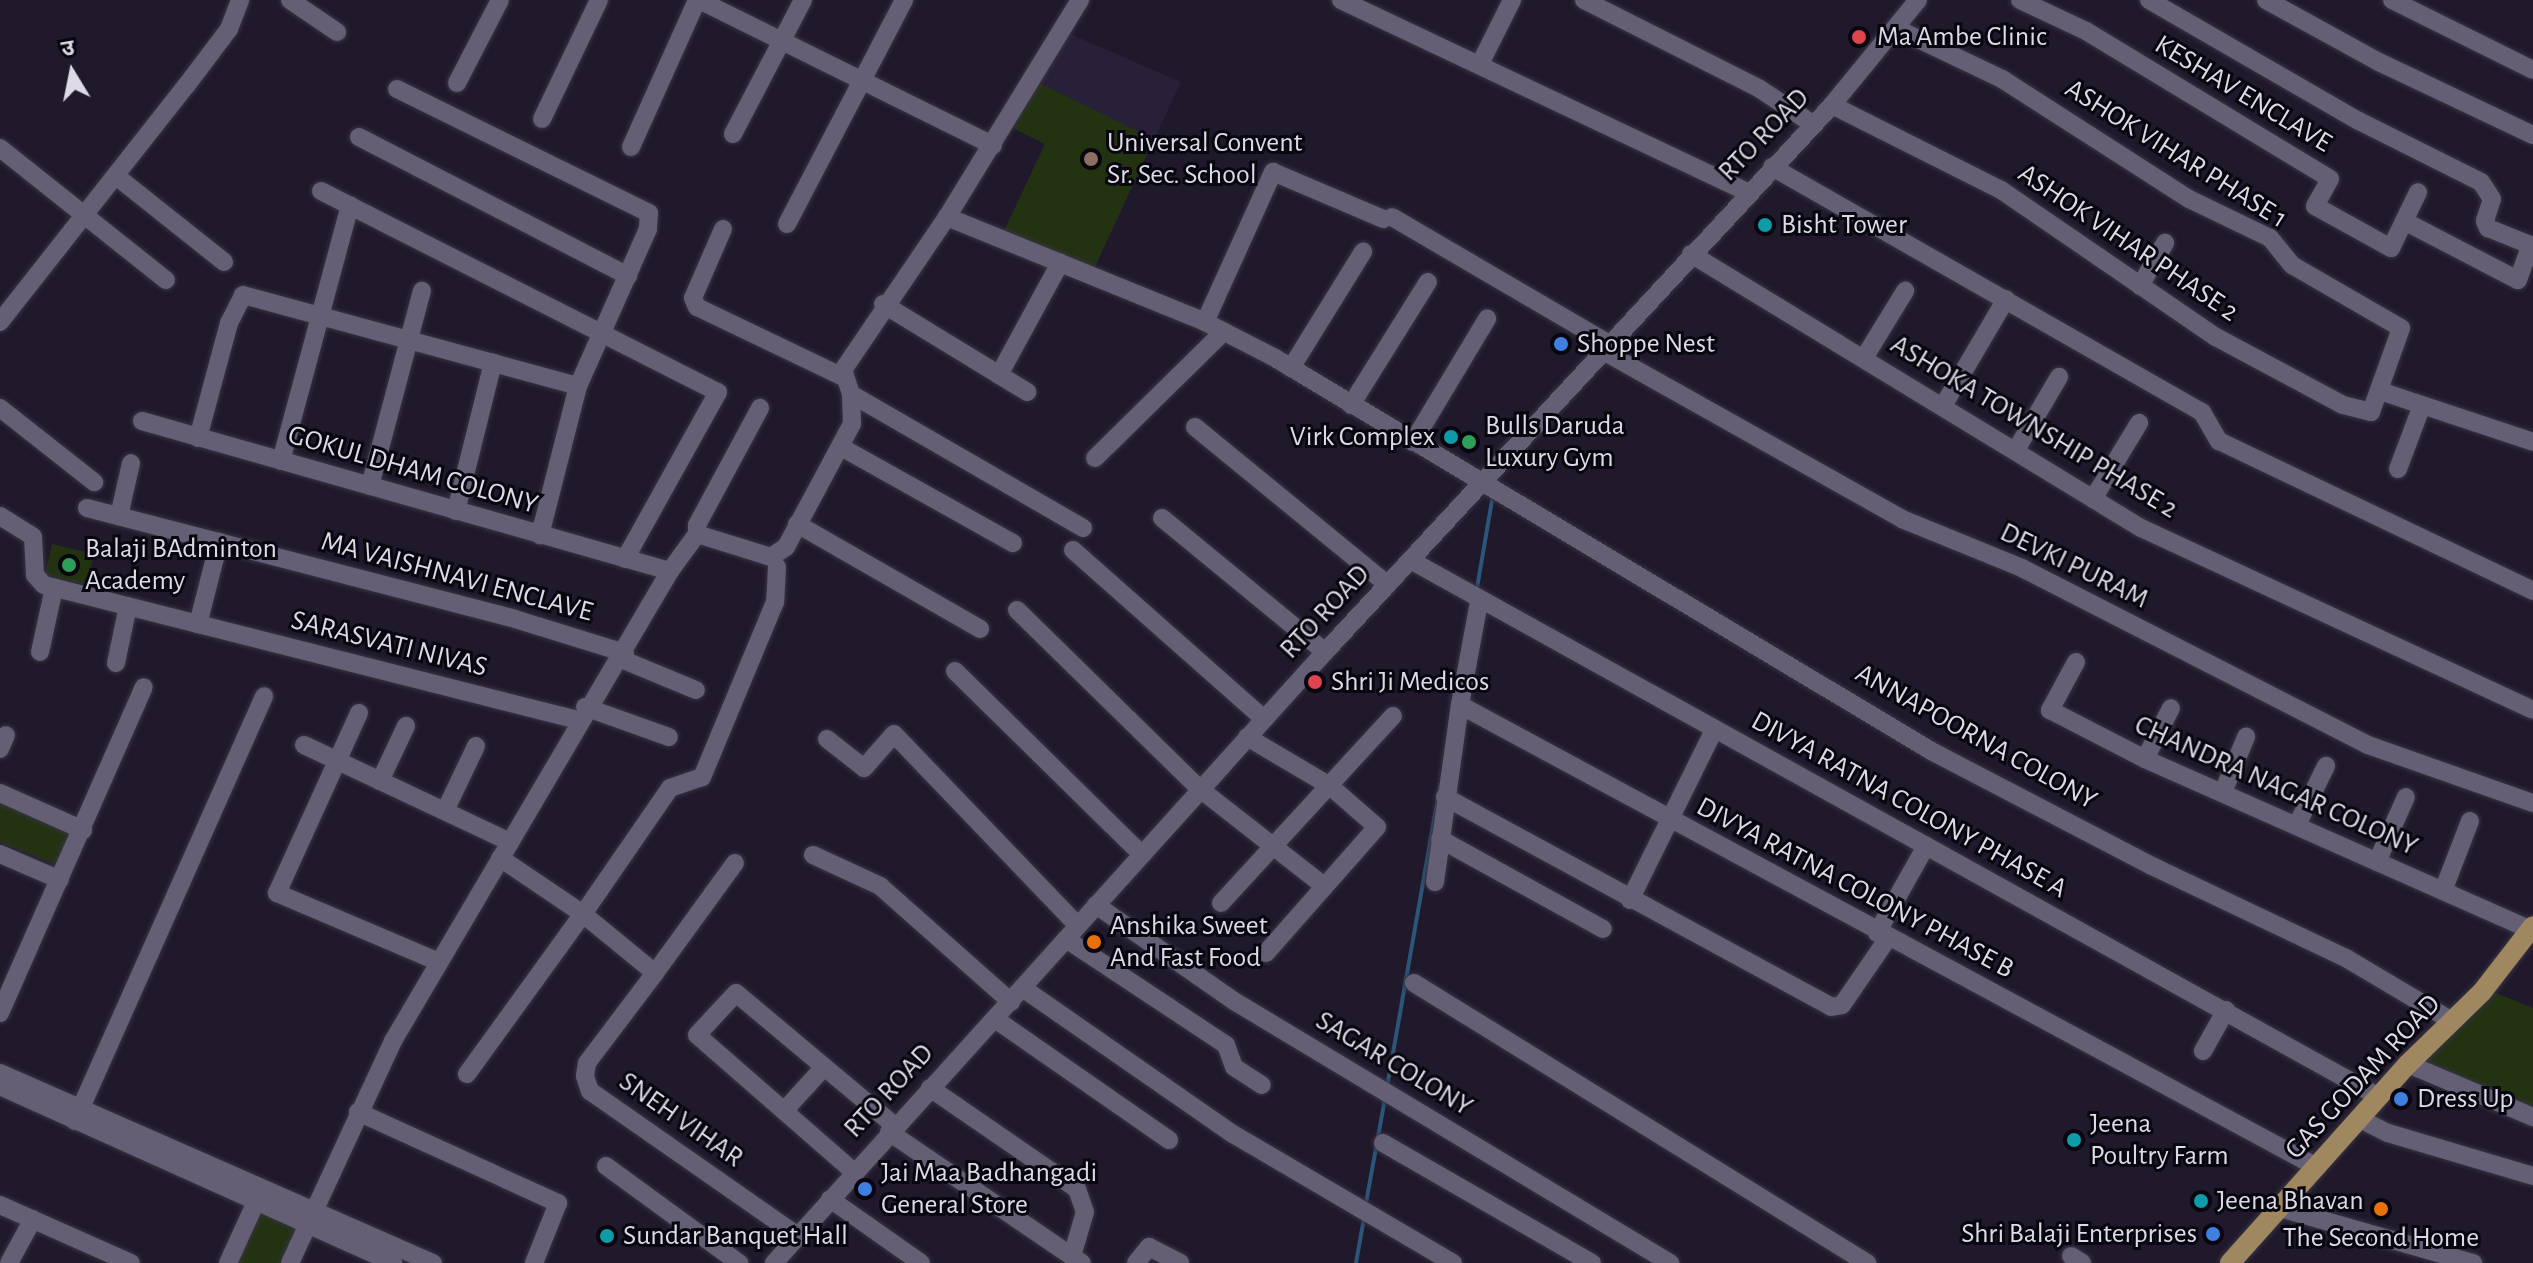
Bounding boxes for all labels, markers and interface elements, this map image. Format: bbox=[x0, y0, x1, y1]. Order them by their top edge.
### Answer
place label: Ma Ambe Clinic bbox=[1877, 20, 2047, 54]
marker: Ma Ambe Clinic bbox=[1848, 26, 1870, 48]
street label: KESHAV ENCLAVE bbox=[2148, 28, 2338, 160]
north arrow bbox=[32, 32, 112, 112]
text: उ bbox=[60, 36, 76, 60]
street label: ASHOK VIHAR PHASE 1 bbox=[2059, 72, 2293, 236]
street label: RTO ROAD bbox=[1711, 81, 1817, 189]
place label: Universal Convent Sr. Sec. School bbox=[1107, 126, 1303, 192]
marker: Universal Convent Sr. Sec. School bbox=[1082, 150, 1100, 168]
street label: ASHOK VIHAR PHASE 2 bbox=[2011, 157, 2245, 329]
place label: Bisht Tower bbox=[1781, 208, 1907, 242]
marker: Bisht Tower bbox=[1756, 216, 1774, 234]
place label: Shoppe Nest bbox=[1577, 327, 1715, 361]
street label: ASHOKA TOWNSHIP PHASE 2 bbox=[1884, 328, 2184, 526]
marker: Shoppe Nest bbox=[1552, 335, 1570, 353]
place label: Bulls Daruda Luxury Gym bbox=[1485, 409, 1625, 475]
street label: GOKUL DHAM COLONY bbox=[284, 418, 542, 522]
place label: Virk Complex bbox=[1290, 420, 1435, 454]
marker: Virk Complex bbox=[1442, 428, 1460, 446]
marker: Bulls Daruda Luxury Gym bbox=[1460, 433, 1478, 451]
street label: DEVKI PURAM bbox=[1994, 516, 2154, 616]
street label: MA VAISHNAVI ENCLAVE bbox=[317, 525, 597, 629]
place label: Balaji BAdminton Academy bbox=[85, 532, 277, 598]
marker: Balaji BAdminton Academy bbox=[60, 556, 78, 574]
street label: RTO ROAD bbox=[1273, 558, 1377, 666]
street label: SARASVATI NIVAS bbox=[288, 603, 490, 685]
street label: ANNAPOORNA COLONY bbox=[1849, 657, 2103, 817]
place label: Shri Ji Medicos bbox=[1331, 665, 1489, 699]
marker: Shri Ji Medicos bbox=[1306, 673, 1324, 691]
street label: DIVYA RATNA COLONY PHASE A bbox=[1745, 704, 2073, 906]
street label: CHANDRA NAGAR COLONY bbox=[2129, 708, 2423, 864]
street label: DIVYA RATNA COLONY PHASE B bbox=[1691, 790, 2019, 986]
place label: Anshika Sweet And Fast Food bbox=[1110, 909, 1268, 975]
marker: Anshika Sweet And Fast Food bbox=[1085, 933, 1103, 951]
street label: GAS GODAM ROAD bbox=[2278, 988, 2448, 1166]
street label: SAGAR COLONY bbox=[1310, 1004, 1478, 1124]
street label: RTO ROAD bbox=[837, 1037, 941, 1145]
street label: SNEH VIHAR bbox=[612, 1065, 750, 1175]
place label: Dress Up bbox=[2417, 1082, 2514, 1116]
marker: Dress Up bbox=[2392, 1090, 2410, 1108]
place label: Jeena Poultry Farm bbox=[2090, 1107, 2229, 1173]
marker: Jeena Poultry Farm bbox=[2065, 1131, 2083, 1149]
place label: Jai Maa Badhangadi General Store bbox=[881, 1156, 1097, 1222]
marker: Jai Maa Badhangadi General Store bbox=[856, 1180, 874, 1198]
place label: Jeena Bhavan bbox=[2217, 1184, 2364, 1218]
marker: Jeena Bhavan bbox=[2192, 1192, 2210, 1210]
marker: The Second Home bbox=[2372, 1200, 2390, 1218]
place label: Shri Balaji Enterprises bbox=[1961, 1217, 2197, 1251]
place label: Sundar Banquet Hall bbox=[623, 1219, 848, 1253]
place label: The Second Home bbox=[2283, 1221, 2479, 1255]
marker: Shri Balaji Enterprises bbox=[2204, 1225, 2222, 1243]
marker: Sundar Banquet Hall bbox=[598, 1227, 616, 1245]

